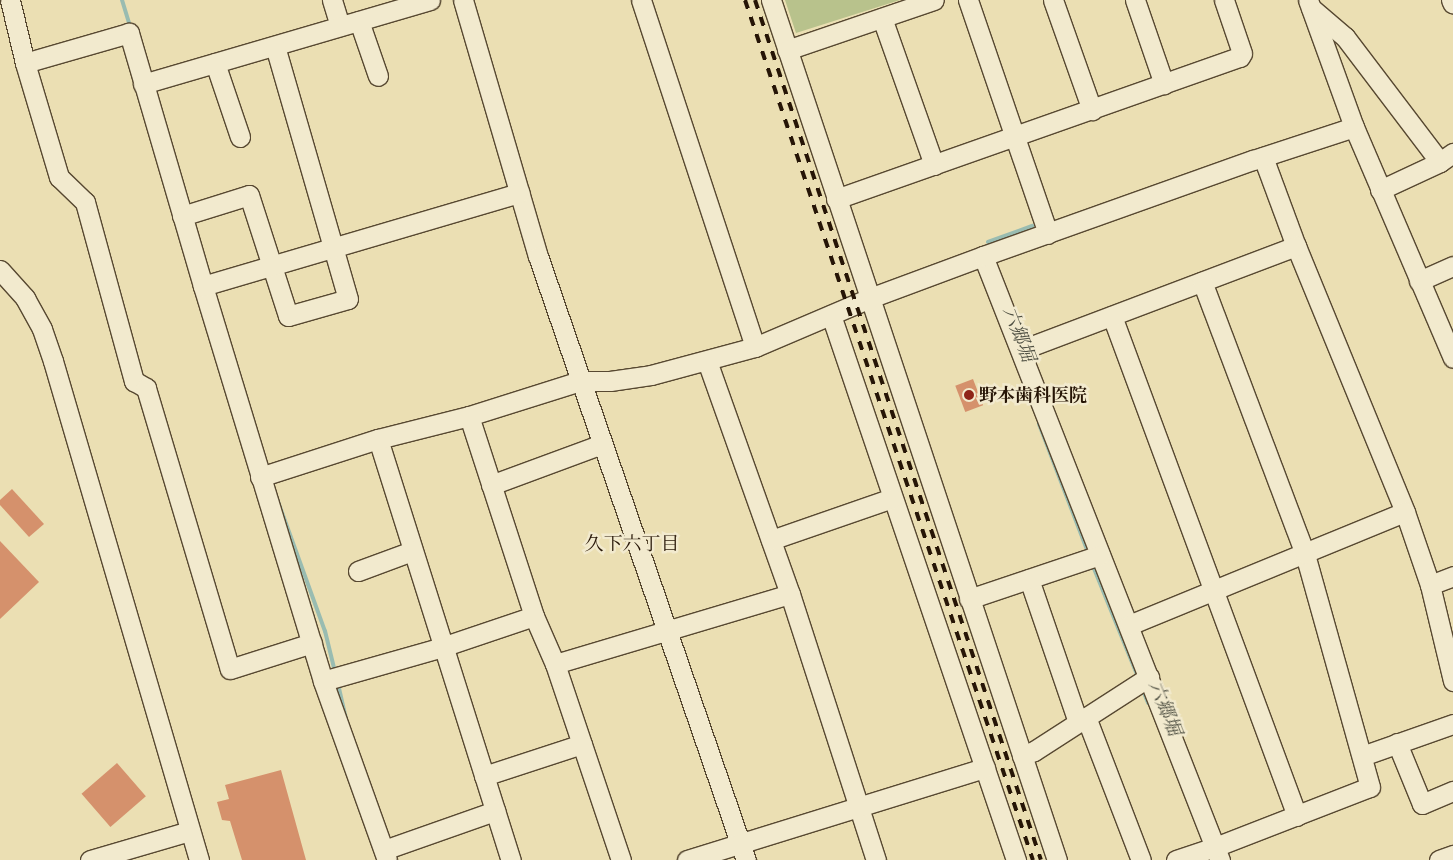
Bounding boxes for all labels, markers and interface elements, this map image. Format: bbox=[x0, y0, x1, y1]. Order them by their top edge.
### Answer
water label: 六郷堀 bbox=[998, 303, 1040, 365]
place label: 野本歯科医院 bbox=[979, 384, 1087, 406]
marker: 野本歯科医院 bbox=[963, 389, 975, 401]
district label: 久下六丁目 bbox=[585, 533, 679, 555]
water label: 六郷堀 bbox=[1144, 677, 1186, 739]

